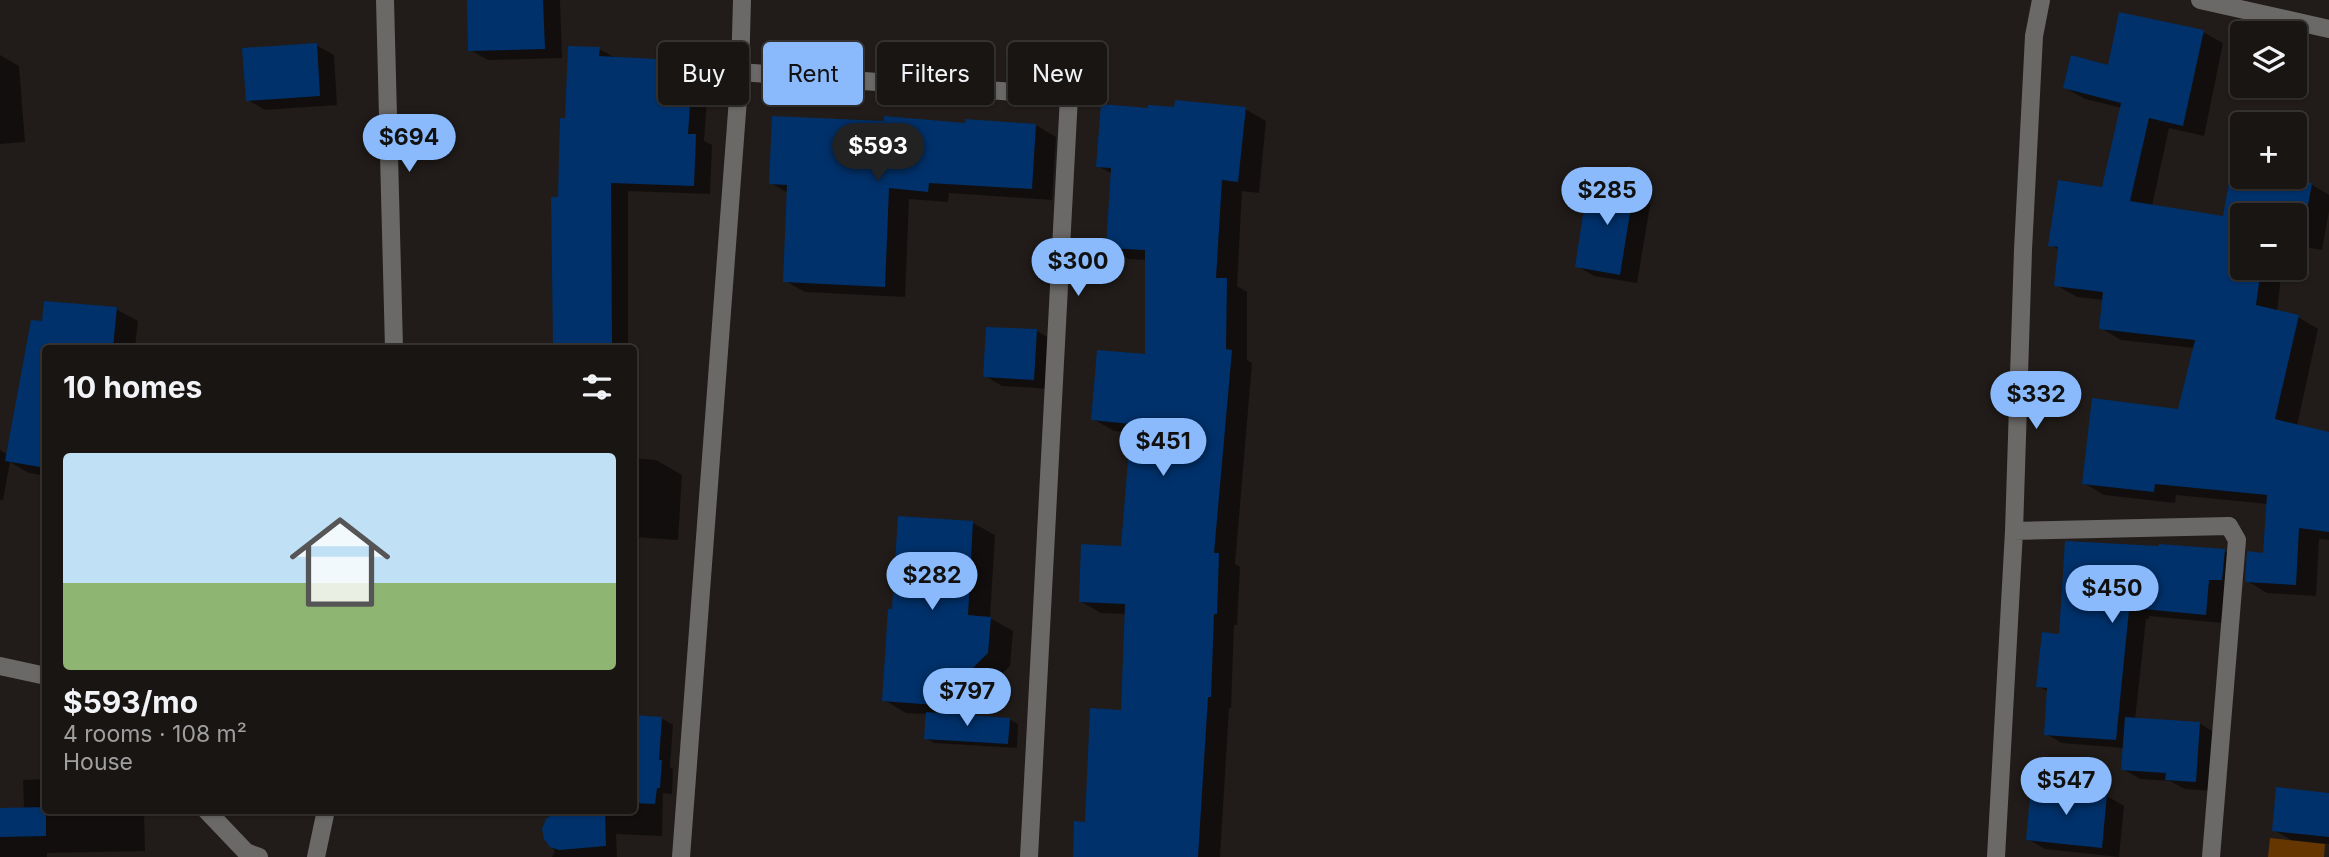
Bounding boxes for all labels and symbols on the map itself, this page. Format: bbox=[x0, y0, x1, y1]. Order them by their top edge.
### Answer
pin: $694 bbox=[368, 114, 450, 174]
pin: $593 bbox=[837, 124, 919, 183]
pin: $285 bbox=[1566, 168, 1648, 227]
pin: $300 bbox=[1037, 238, 1119, 298]
pin: $332 bbox=[1995, 372, 2077, 431]
pin: $451 bbox=[1122, 419, 1204, 478]
pin: $282 bbox=[891, 552, 973, 612]
pin: $450 bbox=[2071, 566, 2153, 625]
pin: $797 bbox=[926, 668, 1008, 728]
pin: $547 bbox=[2025, 758, 2107, 817]

